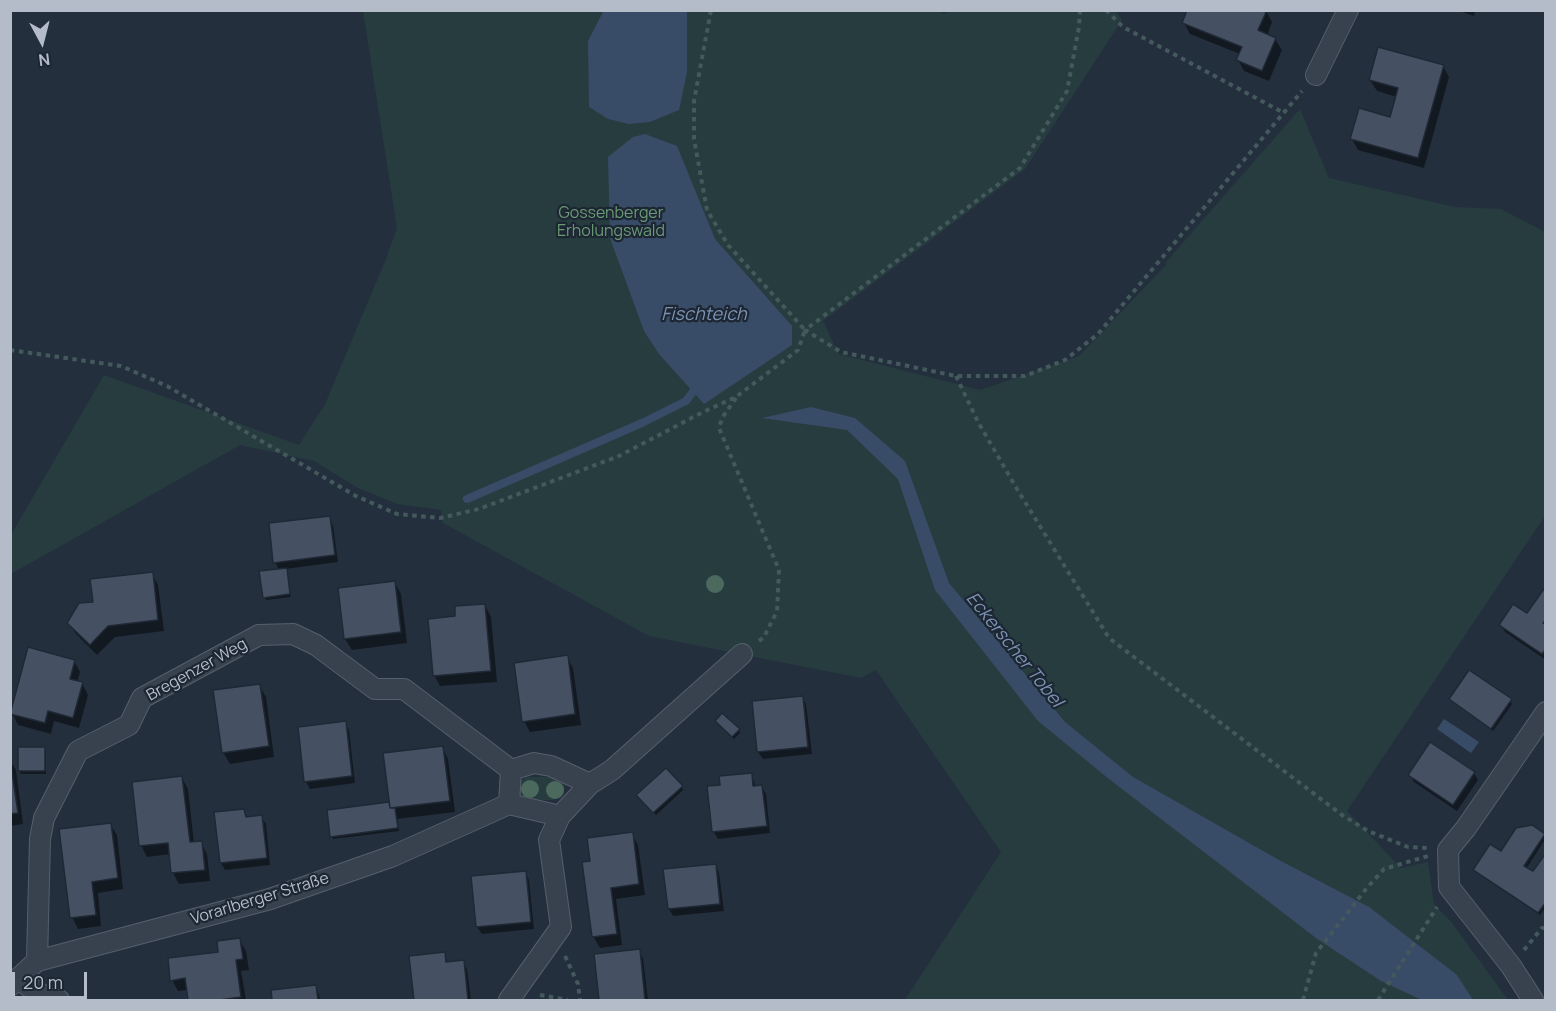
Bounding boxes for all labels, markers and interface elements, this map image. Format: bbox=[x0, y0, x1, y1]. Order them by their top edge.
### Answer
north arrow bbox=[12, 12, 72, 72]
text: N bbox=[37, 48, 51, 71]
park label: Gossenberger Erholungswald bbox=[557, 204, 665, 242]
water label: Fischteich bbox=[661, 304, 747, 326]
water label: Eckerscher Tobel bbox=[961, 588, 1067, 712]
street label: Bregenzer Weg bbox=[143, 634, 251, 706]
street label: Vorarlberger Straße bbox=[189, 869, 331, 929]
scale bar bbox=[15, 960, 90, 998]
text: 20 m bbox=[23, 970, 63, 994]

